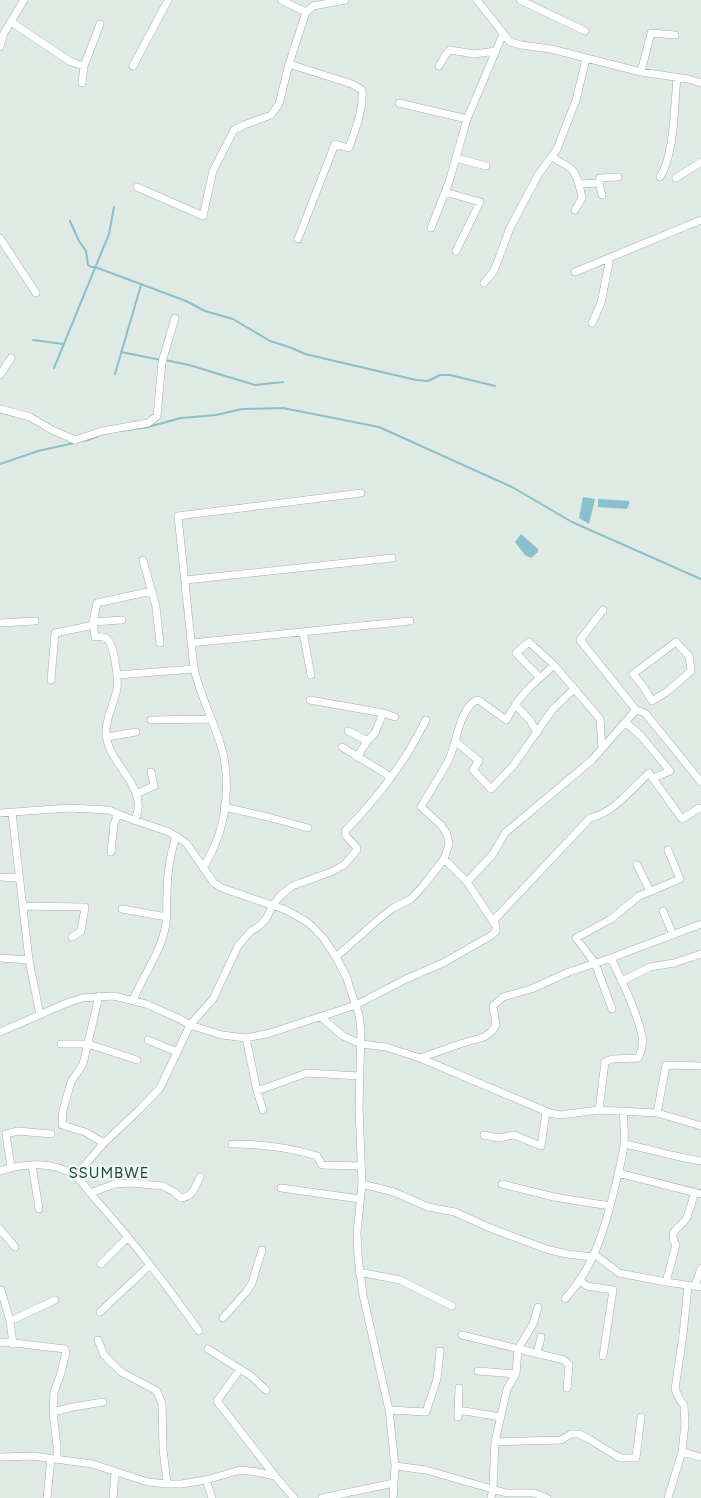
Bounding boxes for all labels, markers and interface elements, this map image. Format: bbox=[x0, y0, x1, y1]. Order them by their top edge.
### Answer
district label: SSUMBWE bbox=[68, 1164, 150, 1182]

